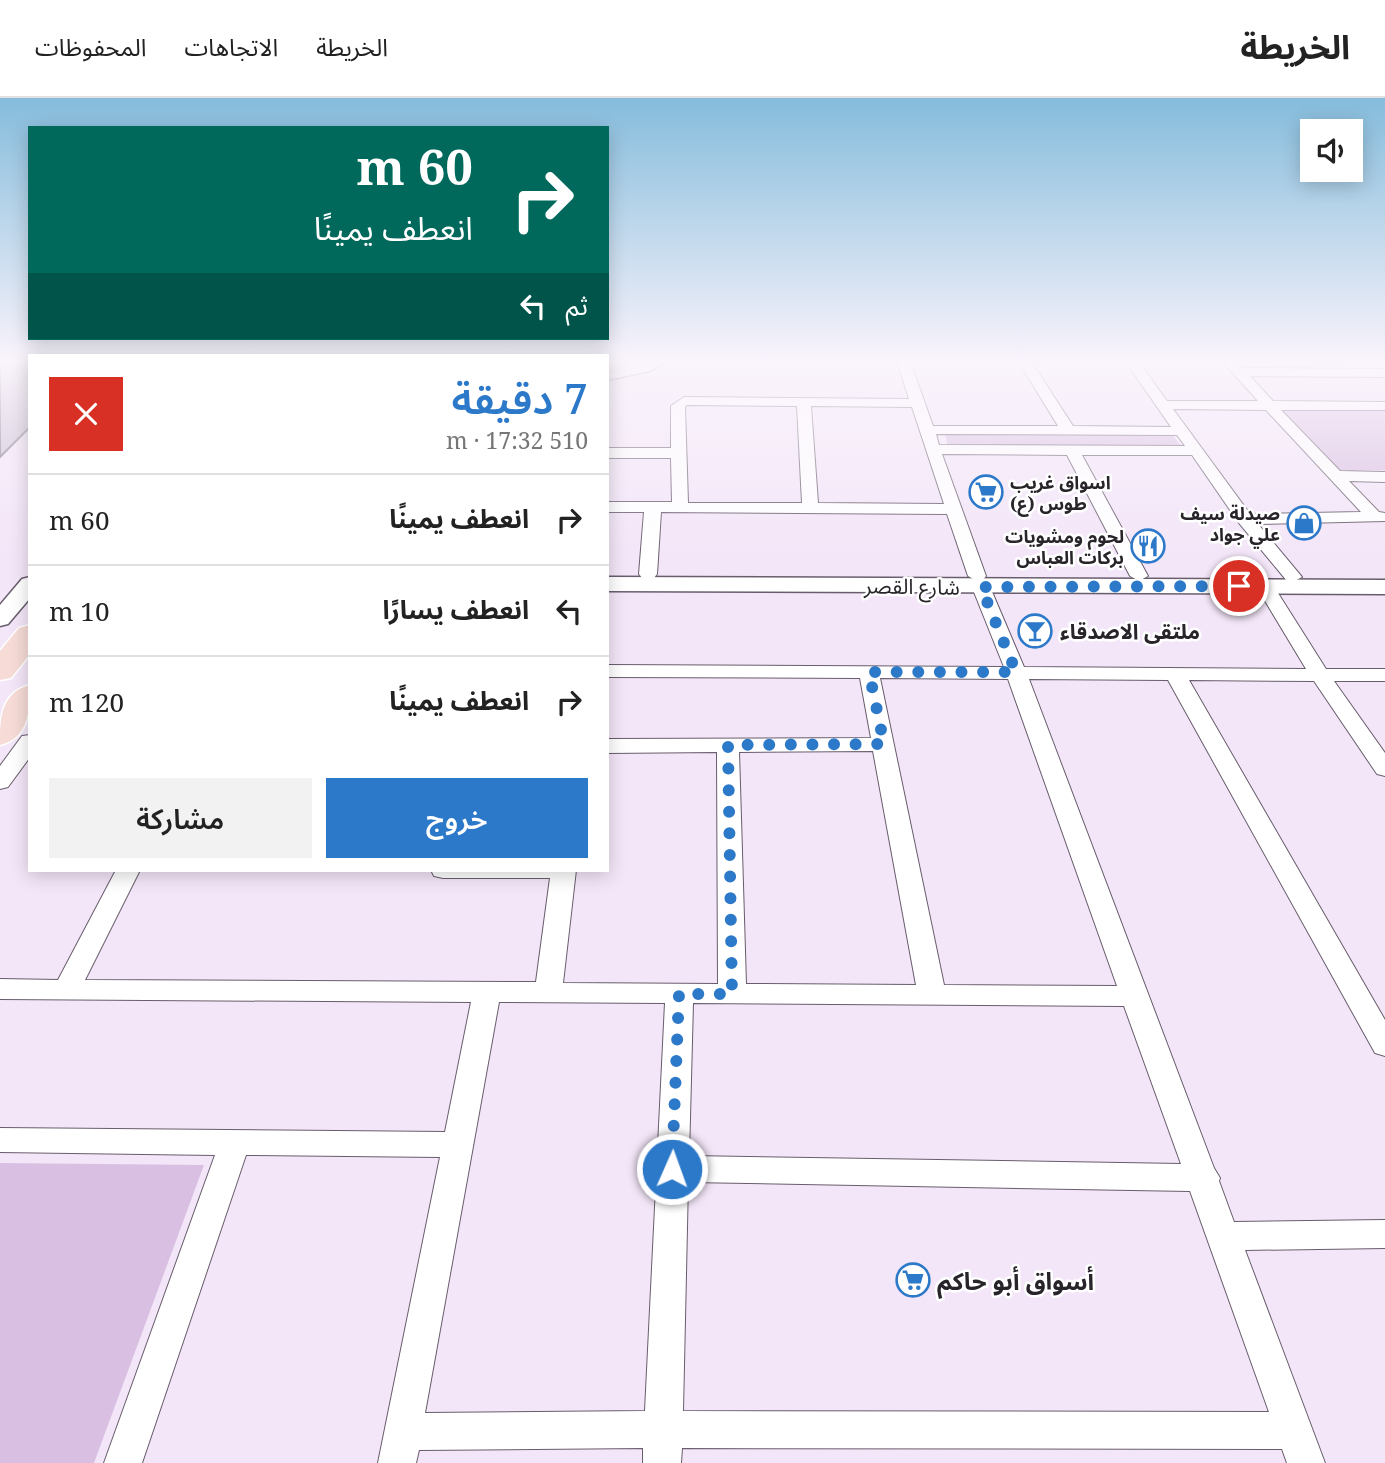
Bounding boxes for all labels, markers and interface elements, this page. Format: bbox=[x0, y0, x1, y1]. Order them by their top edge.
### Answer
text: الخريطة bbox=[1240, 24, 1350, 69]
text: المحفوظات bbox=[35, 30, 146, 63]
text: الاتجاهات bbox=[184, 30, 278, 63]
text: الخريطة bbox=[316, 30, 388, 63]
map controls bbox=[1300, 119, 1363, 182]
button: sound bbox=[1300, 119, 1363, 182]
text: 60 m bbox=[357, 133, 473, 199]
icon: right bbox=[497, 154, 588, 245]
text: انعطف يمينًا bbox=[314, 206, 473, 249]
icon: left bbox=[514, 287, 552, 325]
text: ثم bbox=[566, 287, 588, 323]
text: 7 دقيقة bbox=[452, 369, 588, 426]
button: close bbox=[49, 377, 123, 451]
text: 510 m · 17:32 bbox=[446, 424, 588, 456]
place label: اسواق غريب طوس (ع) bbox=[1010, 470, 1111, 517]
supermarket icon: اسواق غريب طوس (ع) bbox=[967, 473, 1005, 511]
text: انعطف يمينًا bbox=[389, 500, 529, 536]
icon: right bbox=[550, 501, 588, 539]
place label: صيدلة سيف علي جواد bbox=[1180, 501, 1280, 549]
text: 60 m bbox=[49, 502, 109, 538]
shop icon: صيدلة سيف علي جواد bbox=[1285, 504, 1323, 542]
place label: لحوم ومشويات بركات العباس bbox=[1005, 524, 1124, 569]
restaurant icon: لحوم ومشويات بركات العباس bbox=[1129, 527, 1167, 565]
pin bbox=[1209, 556, 1269, 616]
icon: arrive bbox=[1220, 567, 1258, 605]
street label: شارع القصر bbox=[863, 571, 960, 603]
text: انعطف يسارًا bbox=[383, 591, 529, 627]
icon: left bbox=[550, 592, 588, 630]
text: 10 m bbox=[49, 593, 109, 629]
bar icon: ملتقى الاصدقاء bbox=[1016, 612, 1054, 650]
place label: ملتقى الاصدقاء bbox=[1060, 617, 1200, 645]
text: انعطف يمينًا bbox=[389, 682, 529, 718]
icon: right bbox=[550, 683, 588, 721]
text: 120 m bbox=[49, 684, 124, 720]
button: مشاركة bbox=[49, 778, 312, 858]
button: خروج bbox=[326, 778, 588, 858]
position arrow bbox=[635, 1132, 709, 1206]
supermarket icon: أسواق أبو حاكم bbox=[894, 1261, 932, 1299]
place label: أسواق أبو حاكم bbox=[937, 1264, 1094, 1299]

